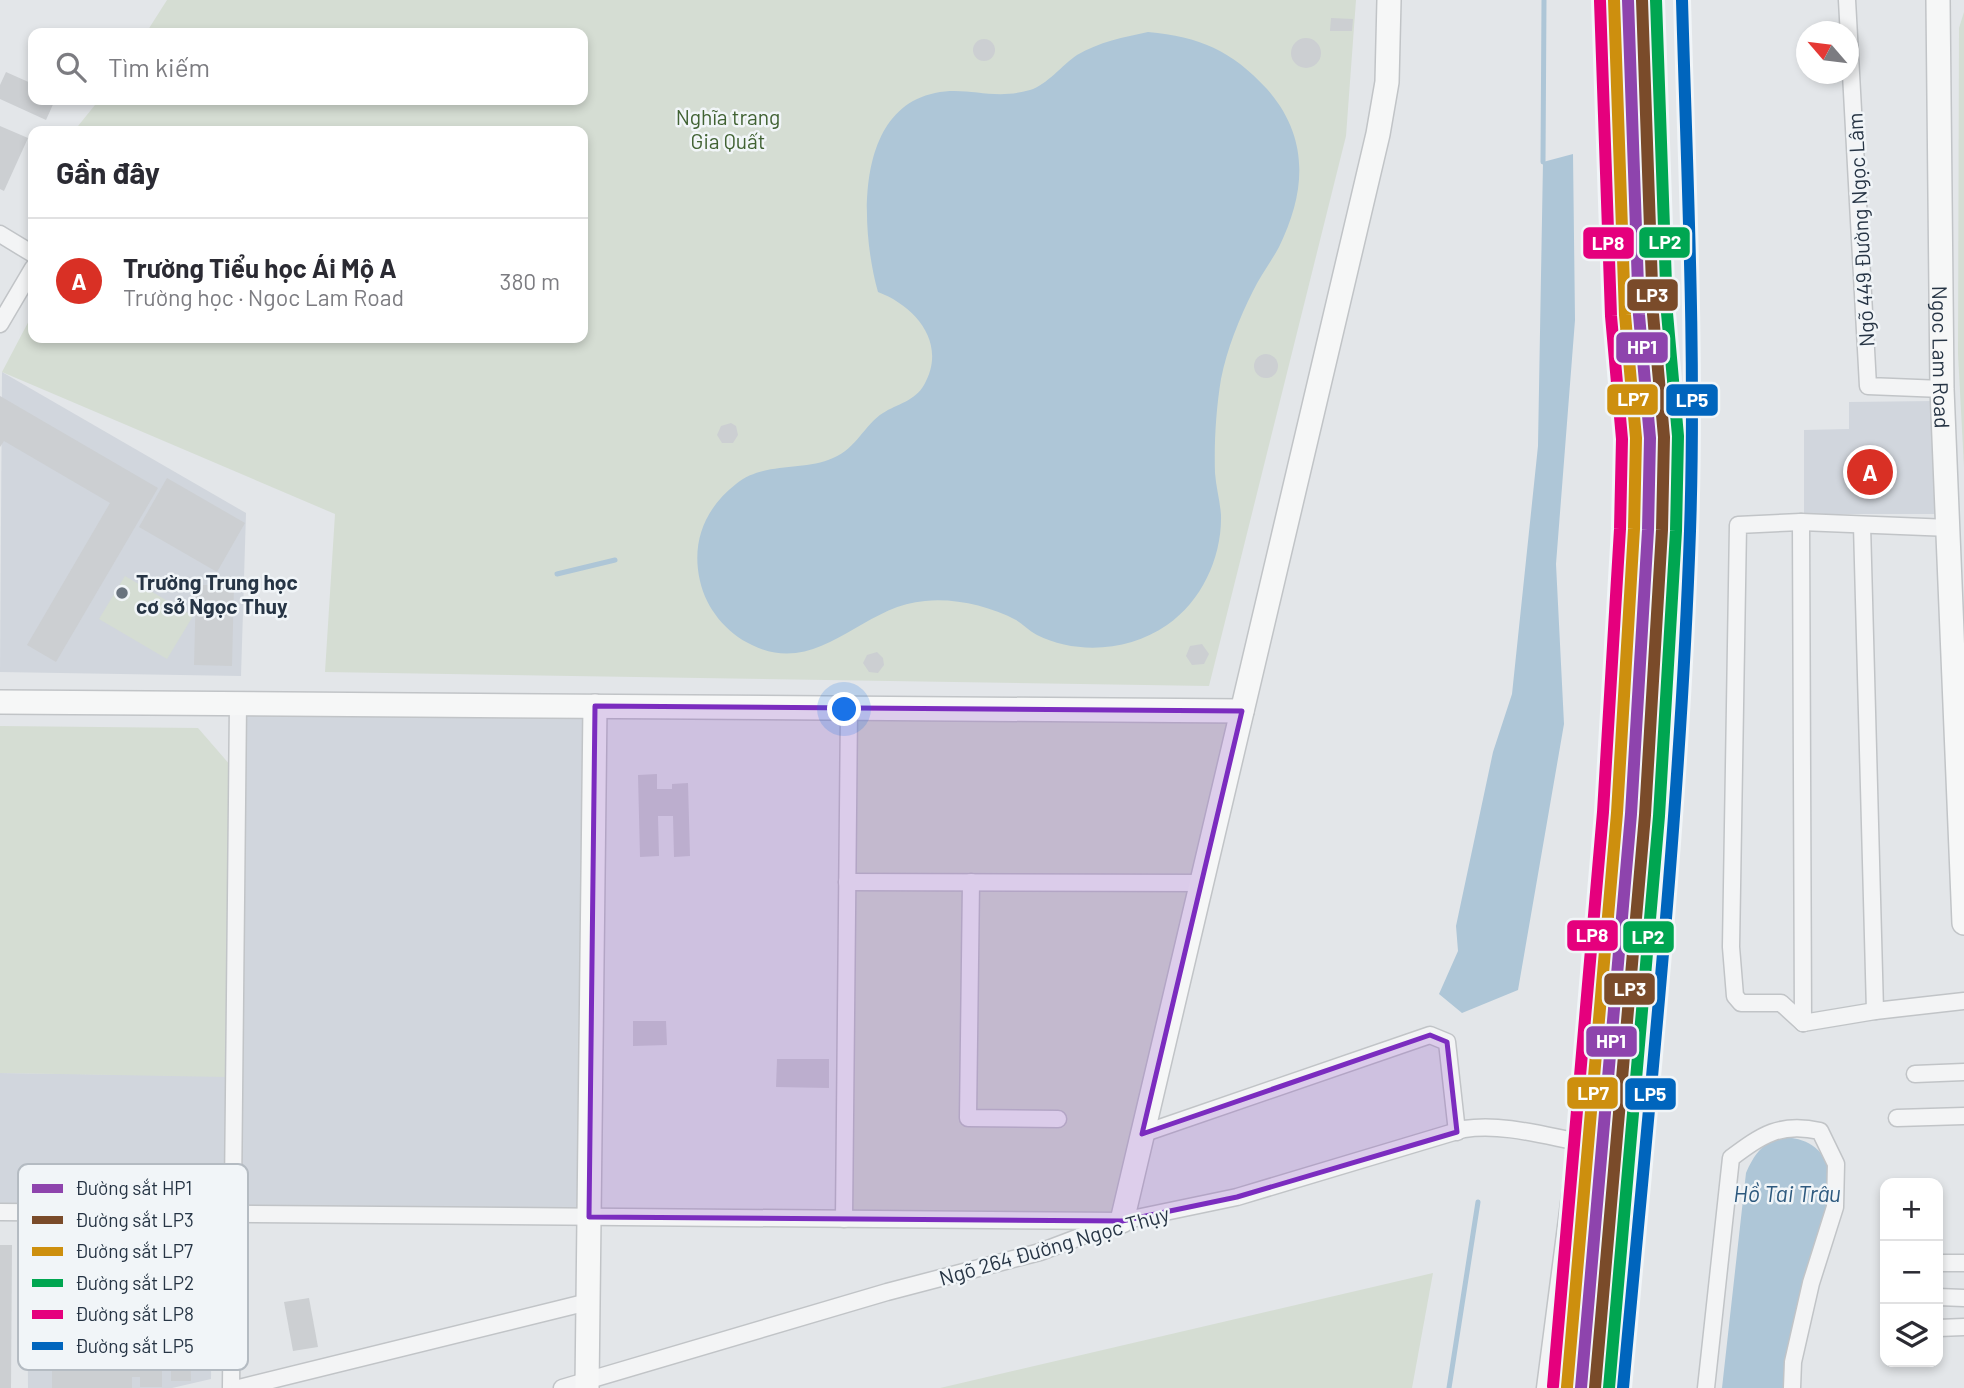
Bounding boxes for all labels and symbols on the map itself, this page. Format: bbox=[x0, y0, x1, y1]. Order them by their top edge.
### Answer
north arrow bbox=[1796, 21, 1859, 84]
park label: Nghĩa trang Gia Quất bbox=[676, 104, 780, 153]
street label: Ngõ 449 Đường Ngọc Lâm bbox=[1841, 112, 1879, 348]
line badge: LP8 bbox=[1582, 226, 1635, 260]
line badge: LP2 bbox=[1638, 226, 1691, 259]
text: LP2 bbox=[1649, 230, 1681, 253]
text: LP8 bbox=[1592, 231, 1624, 254]
line badge: LP3 bbox=[1626, 278, 1679, 312]
text: LP3 bbox=[1636, 283, 1668, 306]
street label: Ngoc Lam Road bbox=[1928, 285, 1956, 429]
line badge: HP1 bbox=[1615, 331, 1669, 364]
text: HP1 bbox=[1627, 335, 1657, 358]
line badge: LP7 bbox=[1606, 383, 1659, 416]
line badge: LP5 bbox=[1665, 383, 1719, 417]
text: LP7 bbox=[1617, 387, 1649, 410]
text: LP5 bbox=[1676, 388, 1708, 411]
pin: A bbox=[1847, 446, 1893, 498]
place label: Trường Trung học cơ sở Ngọc Thuỵ bbox=[136, 569, 298, 618]
marker: Trường Trung học cơ sở Ngọc Thuỵ bbox=[114, 585, 130, 601]
your location bbox=[827, 692, 861, 726]
line badge: LP8 bbox=[1566, 919, 1619, 952]
line badge: LP2 bbox=[1622, 920, 1675, 954]
text: LP8 bbox=[1576, 923, 1608, 946]
text: LP2 bbox=[1632, 925, 1664, 948]
line badge: LP3 bbox=[1603, 972, 1656, 1006]
text: LP3 bbox=[1614, 977, 1646, 1000]
line badge: HP1 bbox=[1585, 1025, 1638, 1058]
text: HP1 bbox=[1596, 1029, 1626, 1052]
line badge: LP7 bbox=[1566, 1076, 1619, 1110]
line badge: LP5 bbox=[1624, 1077, 1677, 1111]
text: LP7 bbox=[1577, 1081, 1609, 1104]
text: LP5 bbox=[1634, 1082, 1666, 1105]
legend bbox=[18, 1164, 248, 1370]
text: Đường sắt HP1 bbox=[75, 1176, 192, 1199]
water label: Hồ Tai Trâu bbox=[1733, 1179, 1841, 1207]
street label: Ngõ 264 Đường Ngọc Thụy bbox=[936, 1200, 1172, 1290]
text: Đường sắt LP3 bbox=[75, 1208, 194, 1231]
text: Đường sắt LP7 bbox=[75, 1239, 193, 1262]
text: Đường sắt LP2 bbox=[75, 1271, 194, 1294]
text: Đường sắt LP8 bbox=[75, 1302, 194, 1325]
text: Đường sắt LP5 bbox=[75, 1334, 194, 1357]

